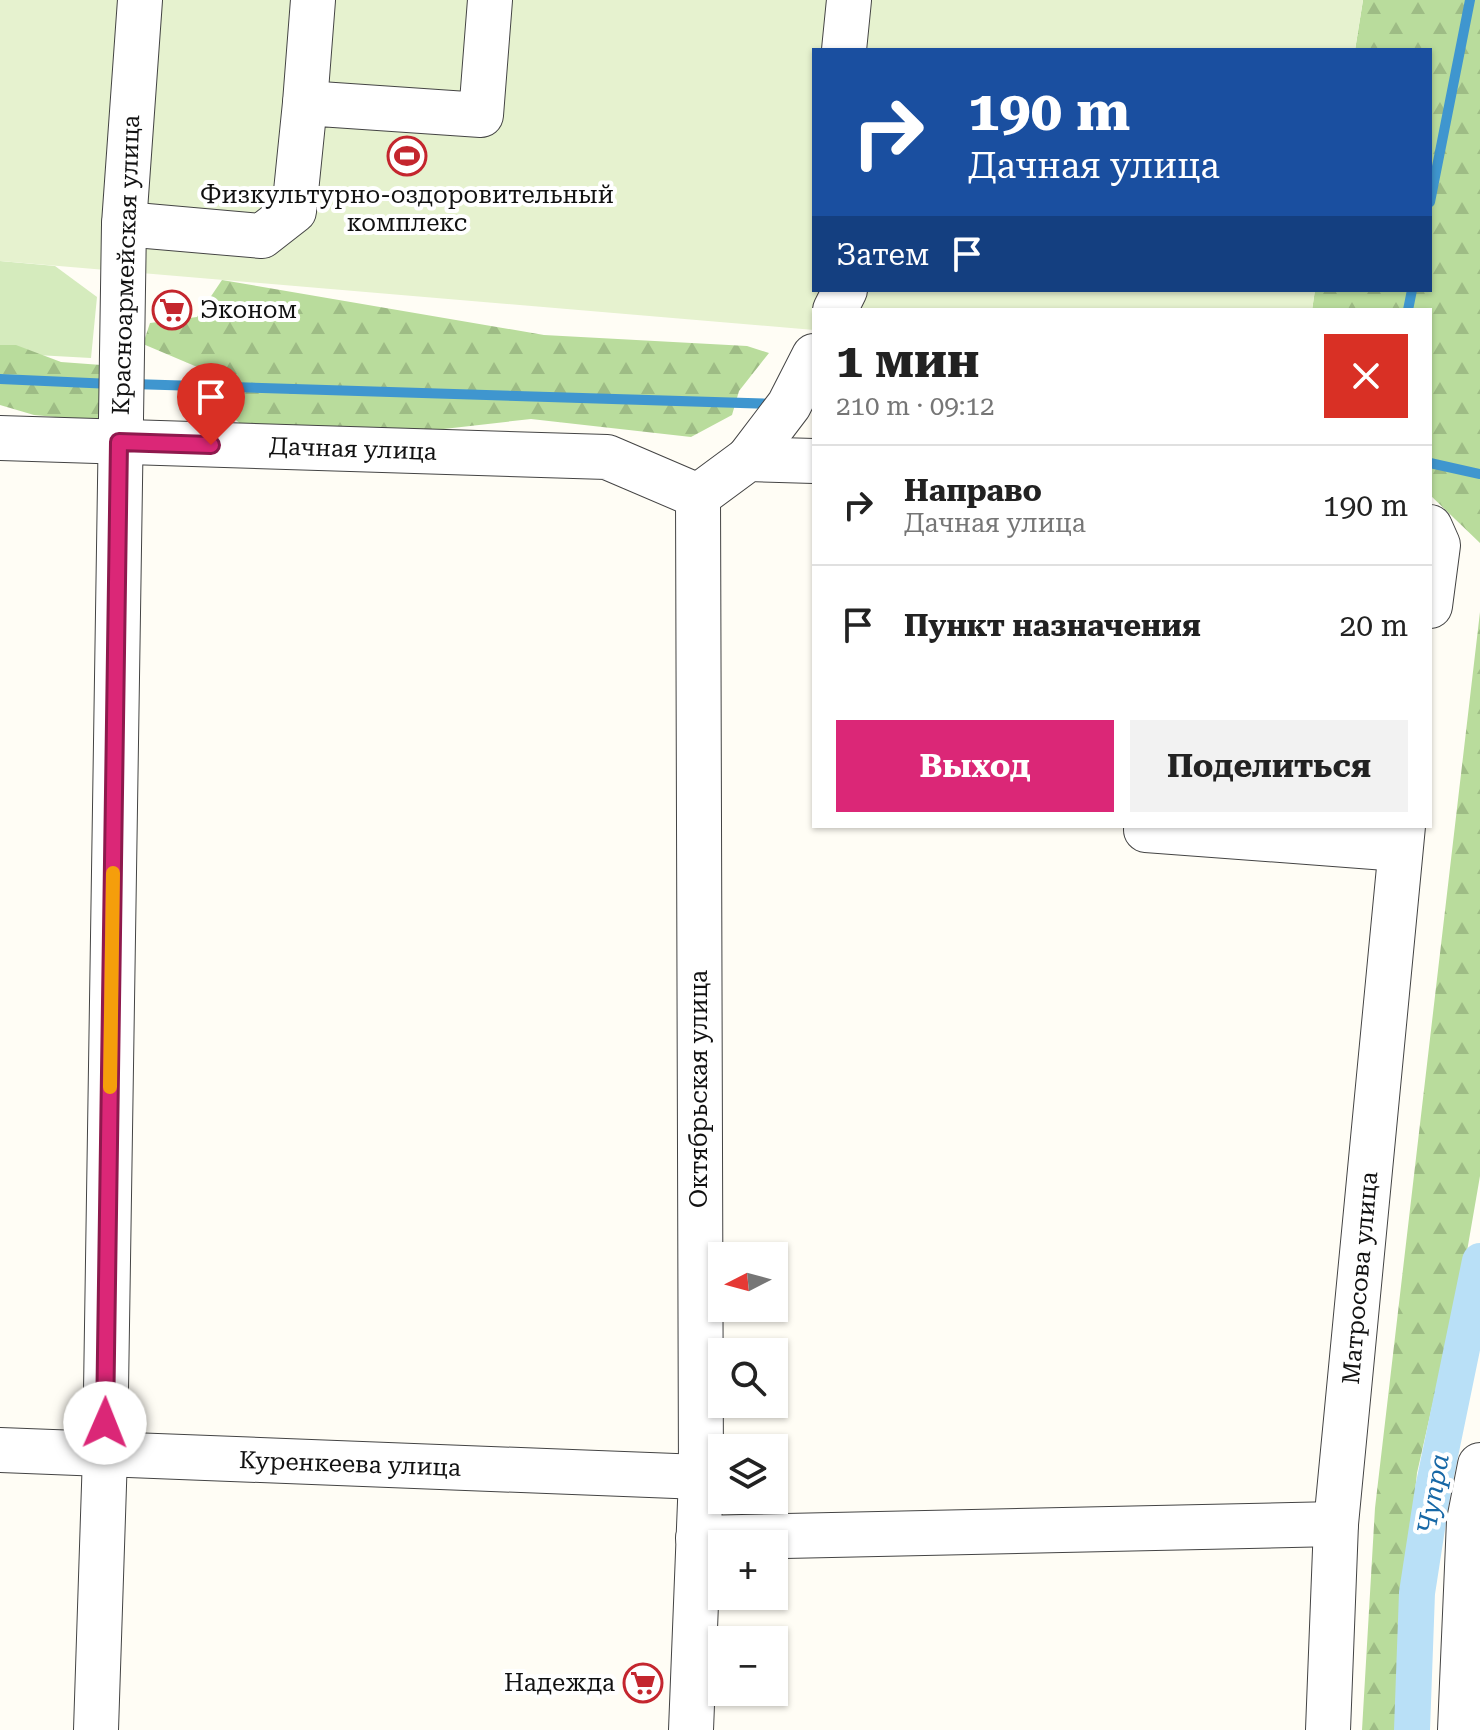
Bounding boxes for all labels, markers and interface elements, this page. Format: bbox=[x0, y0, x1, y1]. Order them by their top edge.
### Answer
text: 190 m bbox=[968, 78, 1130, 144]
icon: right bbox=[836, 80, 940, 184]
street label: Красноармейская улица bbox=[107, 115, 145, 415]
sports icon: Физкультурно-оздоровительный комплекс bbox=[386, 135, 428, 177]
text: Дачная улица bbox=[968, 145, 1220, 187]
place label: Физкультурно-оздоровительный комплекс bbox=[200, 181, 614, 237]
icon: arrive bbox=[945, 232, 989, 276]
text: Затем bbox=[836, 237, 929, 272]
supermarket icon: Эконом bbox=[151, 289, 193, 331]
place label: Эконом bbox=[200, 296, 297, 324]
text: 1 мин bbox=[836, 333, 979, 389]
button: close bbox=[1324, 334, 1408, 418]
pin bbox=[177, 363, 245, 445]
icon: arrive bbox=[189, 375, 233, 419]
text: 210 m · 09:12 bbox=[836, 391, 995, 421]
street label: Дачная улица bbox=[269, 432, 437, 466]
text: Направо bbox=[904, 473, 1042, 508]
icon: right bbox=[836, 483, 880, 527]
text: 190 m bbox=[1323, 488, 1408, 523]
text: Дачная улица bbox=[904, 508, 1086, 538]
icon: arrive bbox=[836, 603, 880, 647]
text: Пункт назначения bbox=[904, 608, 1201, 643]
text: 20 m bbox=[1339, 608, 1408, 643]
button: Выход bbox=[836, 720, 1114, 812]
button: Поделиться bbox=[1130, 720, 1408, 812]
street label: Октябрьская улица bbox=[685, 970, 713, 1208]
street label: Матросова улица bbox=[1337, 1170, 1383, 1386]
north arrow bbox=[708, 1242, 788, 1322]
map controls bbox=[708, 1242, 788, 1706]
button: search bbox=[708, 1338, 788, 1418]
position arrow bbox=[63, 1381, 147, 1465]
button: layers bbox=[708, 1434, 788, 1514]
street label: Куренкеева улица bbox=[239, 1446, 461, 1482]
water label: Чупра bbox=[1411, 1451, 1455, 1537]
button: + bbox=[708, 1530, 788, 1610]
button: − bbox=[708, 1626, 788, 1706]
supermarket icon: Надежда bbox=[622, 1662, 664, 1704]
place label: Надежда bbox=[504, 1669, 615, 1697]

